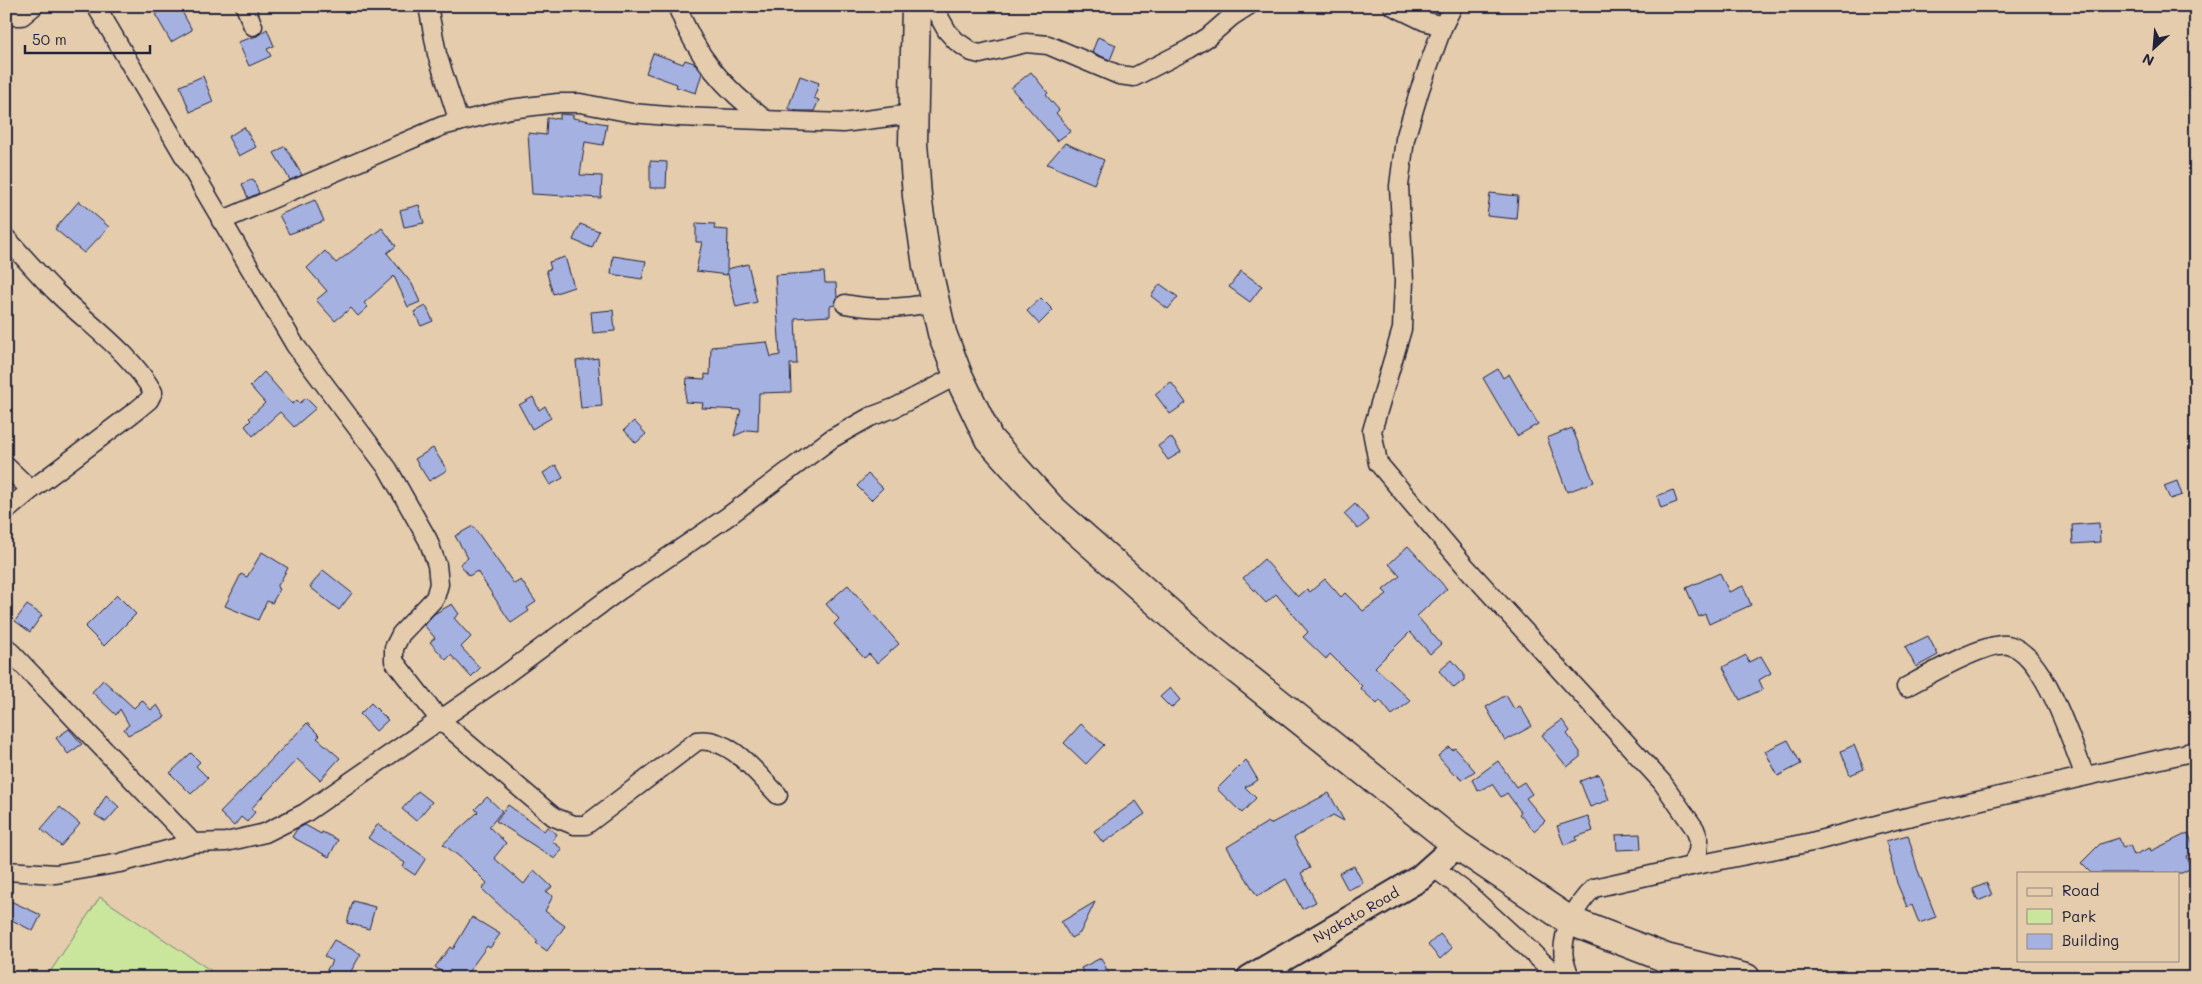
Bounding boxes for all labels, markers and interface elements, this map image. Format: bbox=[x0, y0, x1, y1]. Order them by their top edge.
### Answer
scale bar bbox=[25, 22, 150, 54]
north arrow bbox=[2130, 22, 2180, 72]
text: 50 m bbox=[32, 29, 67, 49]
text: N bbox=[2139, 49, 2157, 71]
legend bbox=[2017, 872, 2180, 962]
text: Road bbox=[2062, 880, 2099, 900]
street label: Nyakato Road bbox=[1309, 882, 1402, 947]
text: Park bbox=[2062, 906, 2096, 926]
text: Building bbox=[2062, 930, 2119, 950]

